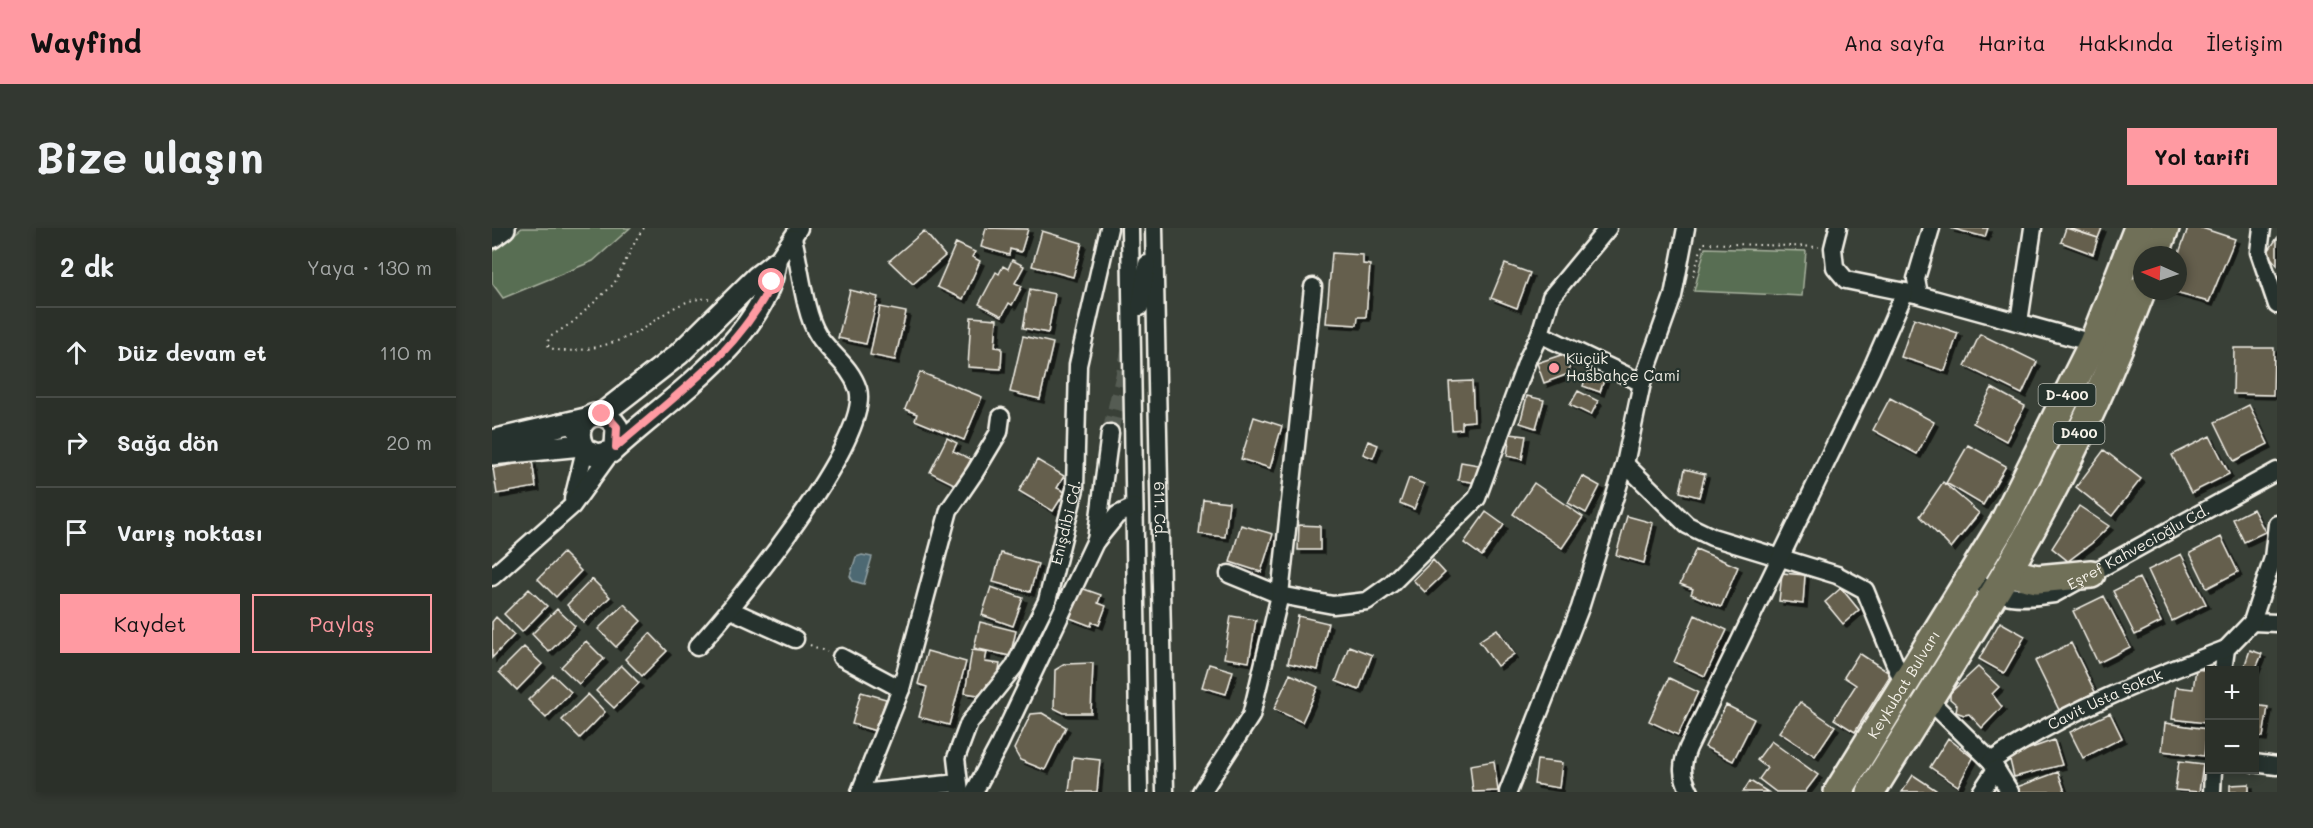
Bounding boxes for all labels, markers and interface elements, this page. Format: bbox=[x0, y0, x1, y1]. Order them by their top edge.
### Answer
text: Wayfind bbox=[30, 24, 141, 60]
text: Ana sayfa bbox=[1844, 29, 1945, 56]
text: Harita bbox=[1978, 29, 2046, 56]
text: Hakkında bbox=[2079, 29, 2173, 56]
text: İletişim bbox=[2206, 29, 2283, 56]
button: Yol tarifi bbox=[2127, 128, 2277, 185]
text: Bize ulaşın bbox=[36, 129, 264, 184]
north arrow bbox=[2133, 246, 2187, 300]
text: 2 dk bbox=[60, 250, 114, 284]
text: Yaya · 130 m bbox=[307, 254, 432, 280]
route start bbox=[758, 268, 784, 294]
icon: ahead bbox=[60, 336, 93, 369]
text: Düz devam et bbox=[117, 338, 266, 367]
text: 110 m bbox=[379, 339, 432, 365]
place label: Küçük Hasbahçe Cami bbox=[1566, 348, 1680, 385]
marker: Küçük Hasbahçe Cami bbox=[1547, 361, 1561, 375]
road number: D-400 bbox=[2038, 384, 2096, 406]
route end bbox=[588, 400, 614, 426]
road number: D400 bbox=[2054, 422, 2104, 444]
icon: right bbox=[60, 426, 93, 459]
text: Sağa dön bbox=[117, 428, 219, 457]
text: 20 m bbox=[386, 429, 432, 455]
street label: Enişdibi Cd. bbox=[1045, 480, 1085, 567]
street label: 611. Cd. bbox=[1150, 482, 1171, 538]
street label: Eşref Kahvecioğlu Cd. bbox=[2063, 499, 2213, 594]
icon: arrive bbox=[60, 516, 93, 549]
text: Varış noktası bbox=[117, 518, 263, 547]
button: Kaydet bbox=[60, 594, 240, 653]
button: Paylaş bbox=[252, 594, 432, 653]
street label: Keykubat Bulvarı bbox=[1862, 626, 1944, 742]
street label: Cavit Usta Sokak bbox=[2044, 664, 2166, 734]
map controls bbox=[2205, 666, 2259, 774]
button: + bbox=[2205, 666, 2259, 720]
button: − bbox=[2205, 720, 2259, 774]

